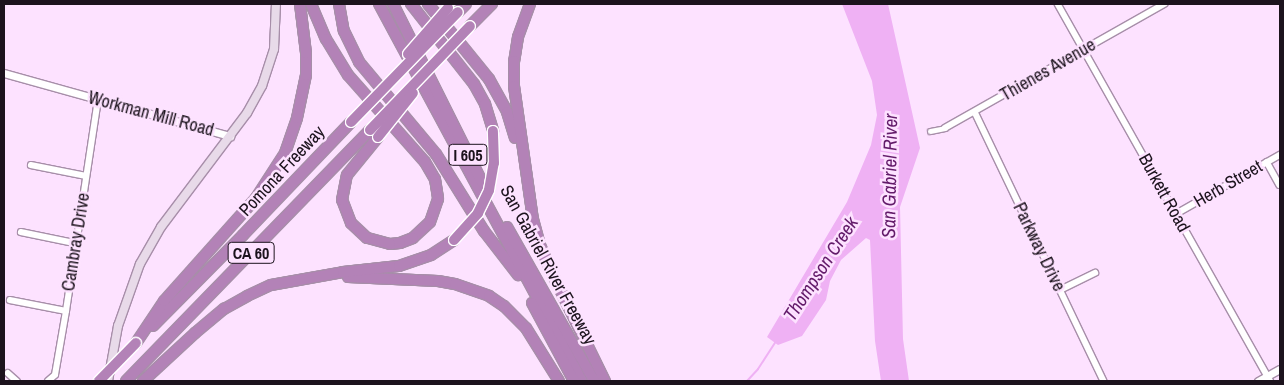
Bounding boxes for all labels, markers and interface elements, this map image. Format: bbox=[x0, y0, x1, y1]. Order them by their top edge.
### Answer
street label: Thienes Avenue bbox=[996, 34, 1100, 106]
street label: Workman Mill Road bbox=[86, 87, 216, 141]
water label: San Gabriel River bbox=[878, 113, 902, 239]
street label: Pomona Freeway bbox=[235, 121, 329, 221]
road number: I 605 bbox=[448, 142, 488, 168]
street label: Burkett Road bbox=[1134, 150, 1194, 236]
street label: Herb Street bbox=[1190, 156, 1266, 212]
street label: San Gabriel River Freeway bbox=[495, 182, 601, 348]
street label: Cambray Drive bbox=[58, 191, 94, 293]
street label: Parkway Drive bbox=[1008, 199, 1070, 295]
water label: Thompson Creek bbox=[779, 213, 863, 325]
road number: CA 60 bbox=[227, 240, 275, 266]

